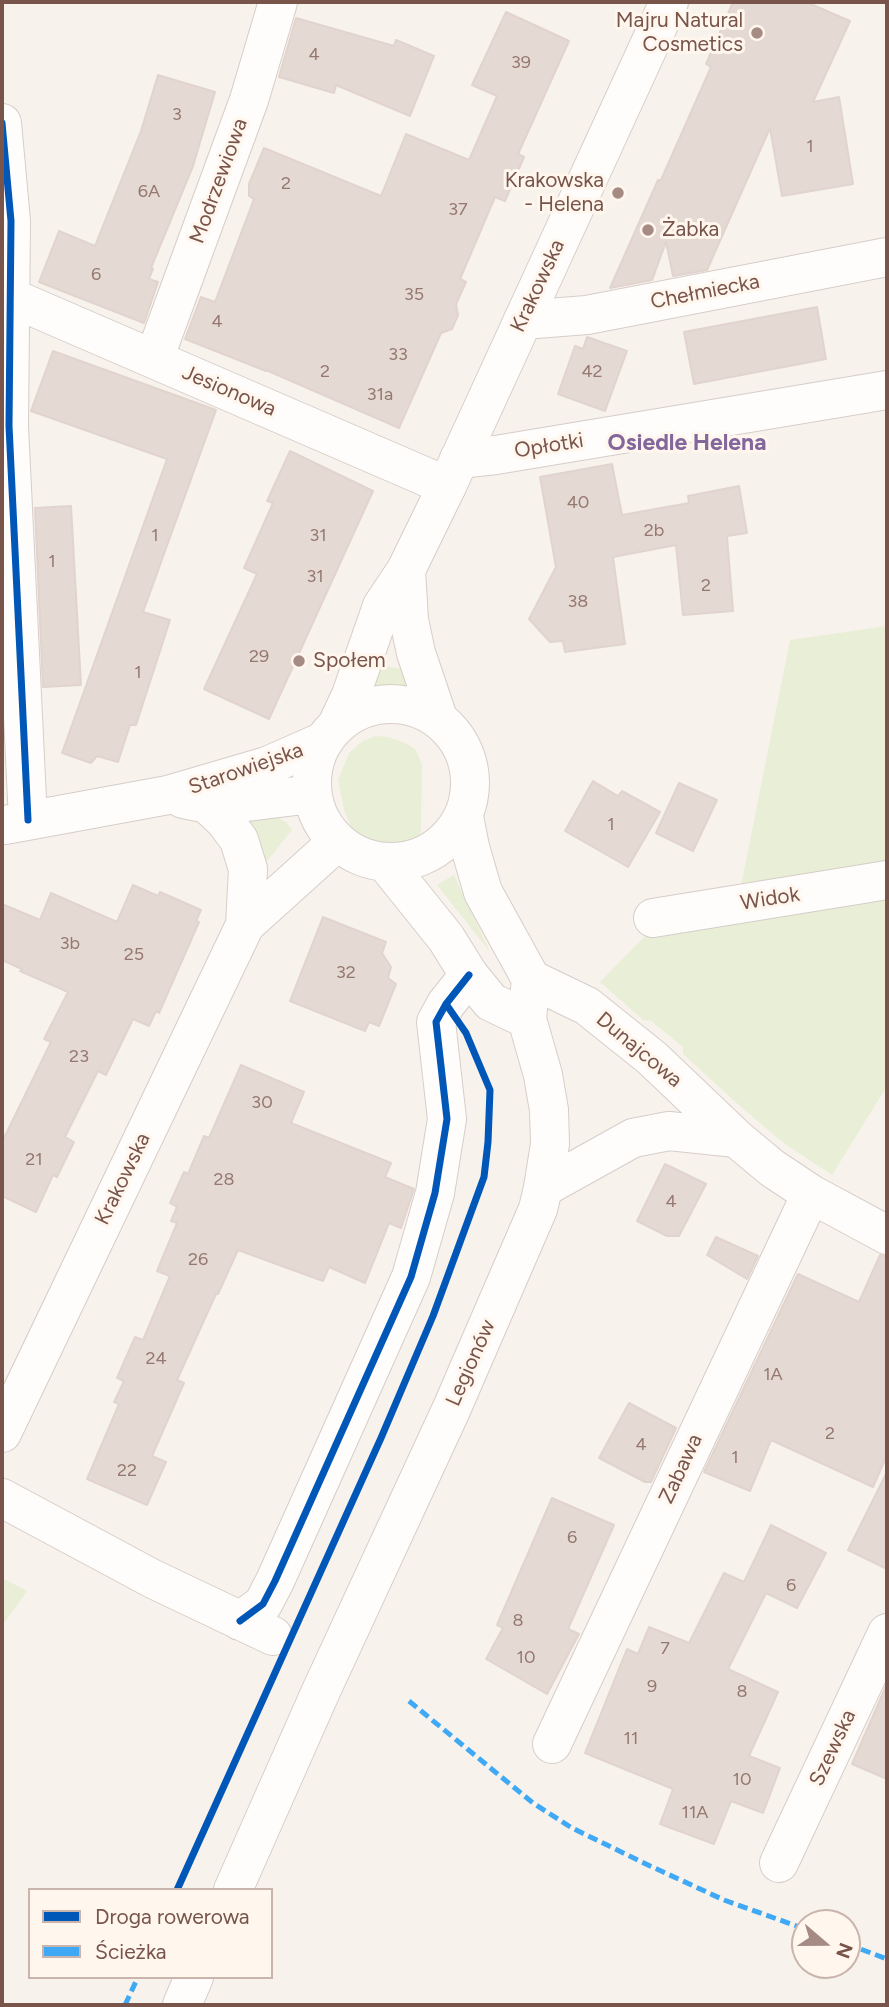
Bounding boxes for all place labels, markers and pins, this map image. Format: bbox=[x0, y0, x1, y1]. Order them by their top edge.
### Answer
place label: Majru Natural Cosmetics bbox=[616, 8, 743, 58]
marker: Majru Natural Cosmetics bbox=[749, 25, 765, 41]
place label: Krakowska - Helena bbox=[505, 168, 604, 218]
marker: Krakowska - Helena bbox=[610, 185, 626, 201]
place label: Żabka bbox=[662, 217, 719, 243]
marker: Żabka bbox=[640, 222, 656, 238]
place label: Społem bbox=[313, 648, 386, 674]
marker: Społem bbox=[291, 653, 307, 669]

